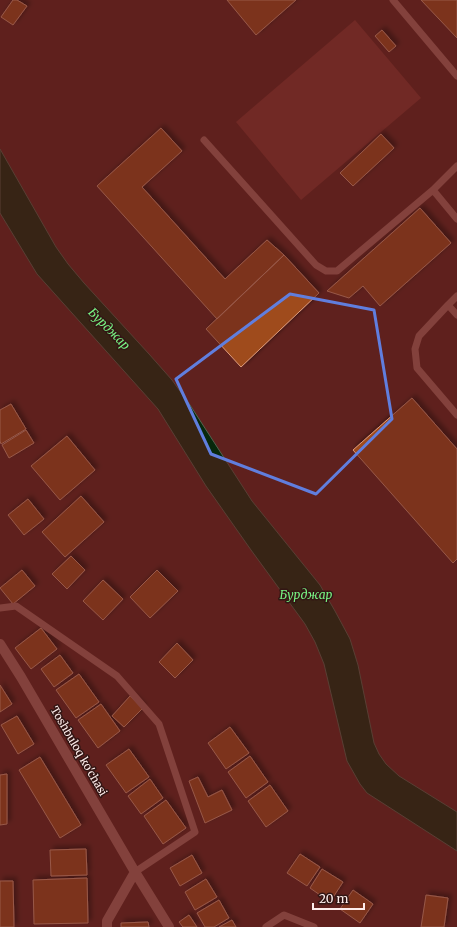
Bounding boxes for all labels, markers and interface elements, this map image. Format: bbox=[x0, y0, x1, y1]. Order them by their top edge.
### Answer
water label: Бурджар bbox=[85, 305, 133, 353]
water label: Бурджар bbox=[280, 587, 333, 602]
street label: Toshbuloq ko'chasi bbox=[48, 704, 111, 799]
scale bar bbox=[313, 885, 364, 911]
text: 20 m bbox=[319, 891, 348, 906]

